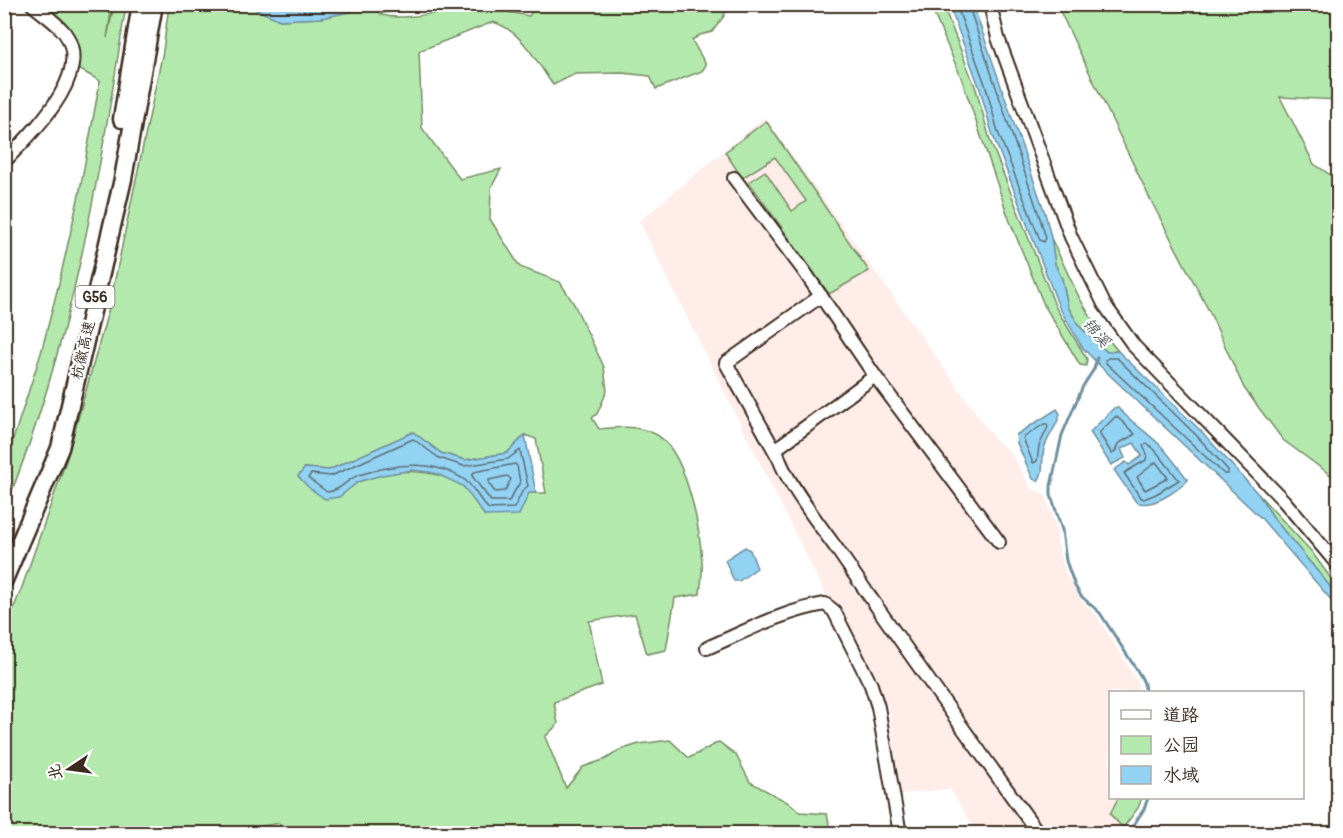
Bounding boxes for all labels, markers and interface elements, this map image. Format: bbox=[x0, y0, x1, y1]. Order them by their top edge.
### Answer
road number: G56 bbox=[76, 286, 115, 308]
water label: 锦溪 bbox=[1078, 314, 1115, 352]
street label: 杭徽高速 bbox=[67, 319, 99, 381]
legend bbox=[1109, 691, 1304, 799]
text: 道路 bbox=[1163, 704, 1199, 727]
text: 公园 bbox=[1163, 734, 1199, 757]
north arrow bbox=[39, 739, 99, 799]
text: 北 bbox=[44, 762, 67, 782]
text: 水域 bbox=[1163, 764, 1199, 787]

